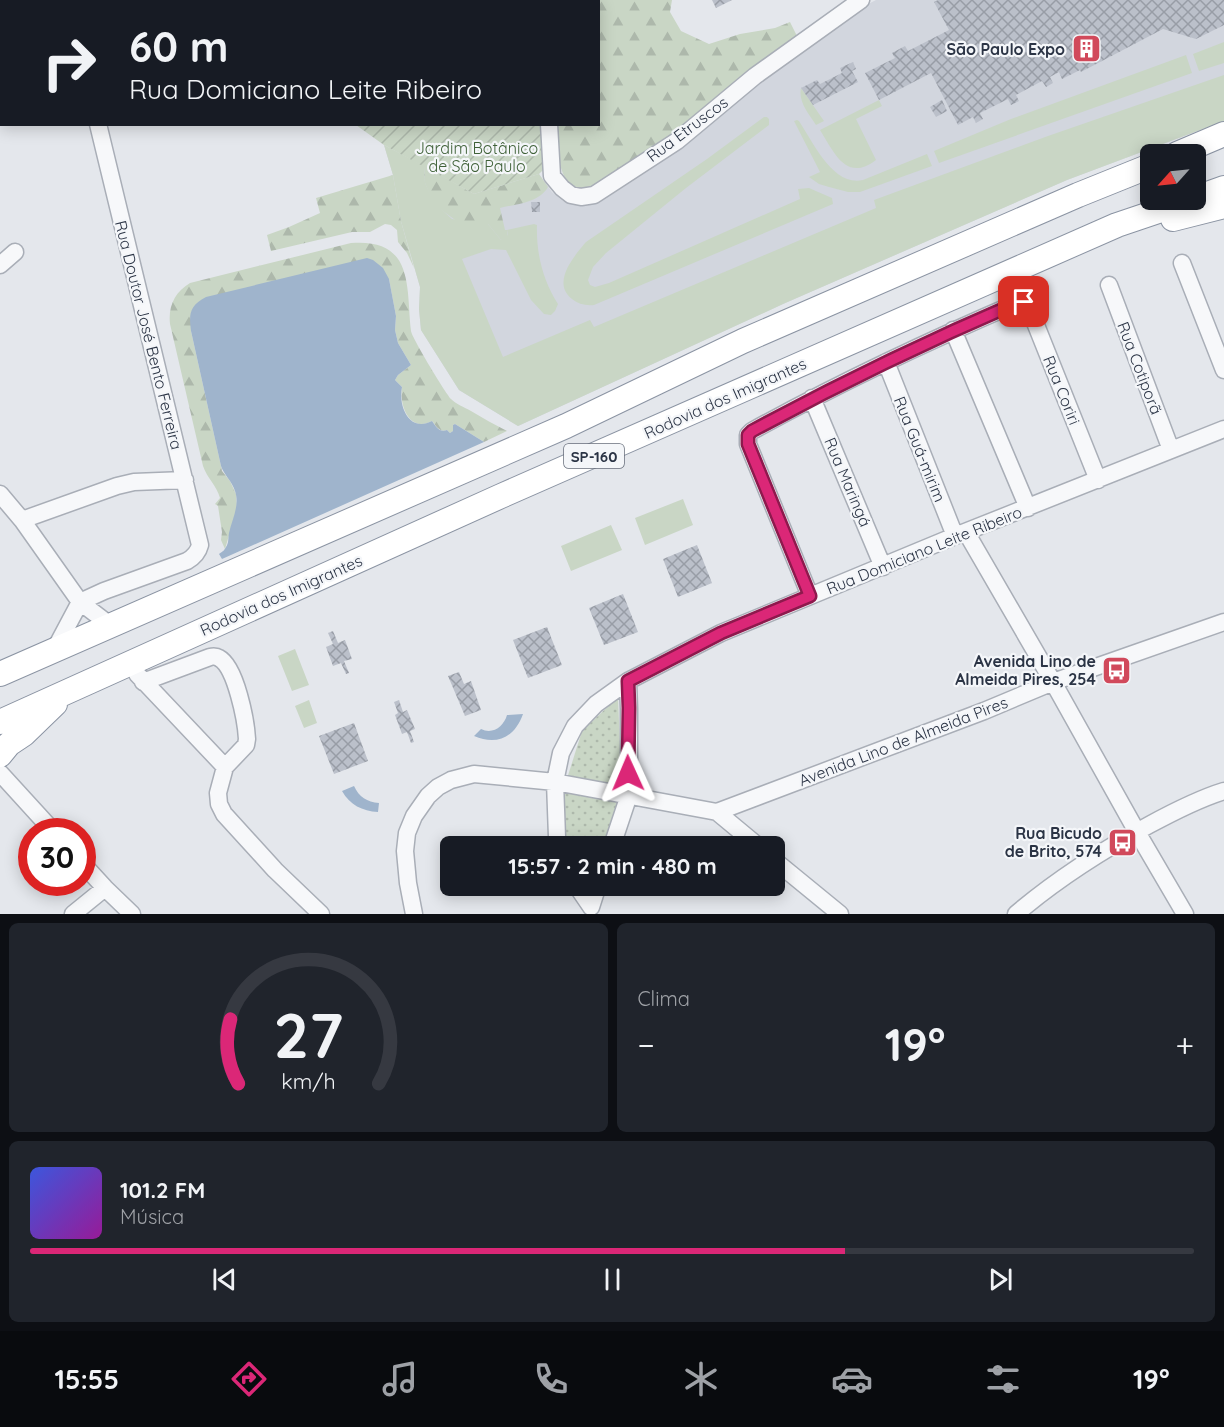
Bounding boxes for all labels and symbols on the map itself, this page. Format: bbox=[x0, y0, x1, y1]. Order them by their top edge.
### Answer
building icon: São Paulo Expo bbox=[1070, 33, 1102, 65]
place label: São Paulo Expo bbox=[946, 39, 1065, 59]
street label: Rua Etruscos bbox=[642, 92, 732, 166]
park label: Jardim Botânico de São Paulo bbox=[416, 138, 538, 176]
north arrow bbox=[1140, 144, 1206, 210]
street label: Rua Doutor José Bento Ferreira bbox=[111, 218, 187, 452]
pin bbox=[998, 276, 1049, 327]
street label: Rua Cotiporã bbox=[1113, 319, 1167, 417]
street label: Rua Coriri bbox=[1039, 352, 1085, 428]
street label: Rodovia dos Imigrantes bbox=[641, 353, 809, 443]
street label: Rua Guá-mirim bbox=[890, 393, 950, 505]
street label: Rua Maringá bbox=[820, 434, 876, 530]
road number: SP-160 bbox=[564, 444, 624, 468]
street label: Rua Domiciano Leite Ribeiro bbox=[823, 502, 1025, 598]
street label: Rodovia dos Imigrantes bbox=[197, 550, 365, 640]
place label: Avenida Lino de Almeida Pires, 254 bbox=[955, 651, 1097, 689]
bus stop icon: Avenida Lino de Almeida Pires, 254 bbox=[1101, 654, 1133, 686]
street label: Avenida Lino de Almeida Pires bbox=[796, 692, 1010, 790]
position arrow bbox=[596, 741, 660, 805]
speed limit sign: 30 bbox=[18, 818, 96, 896]
place label: Rua Bicudo de Brito, 574 bbox=[1005, 823, 1103, 861]
bus stop icon: Rua Bicudo de Brito, 574 bbox=[1107, 826, 1139, 858]

